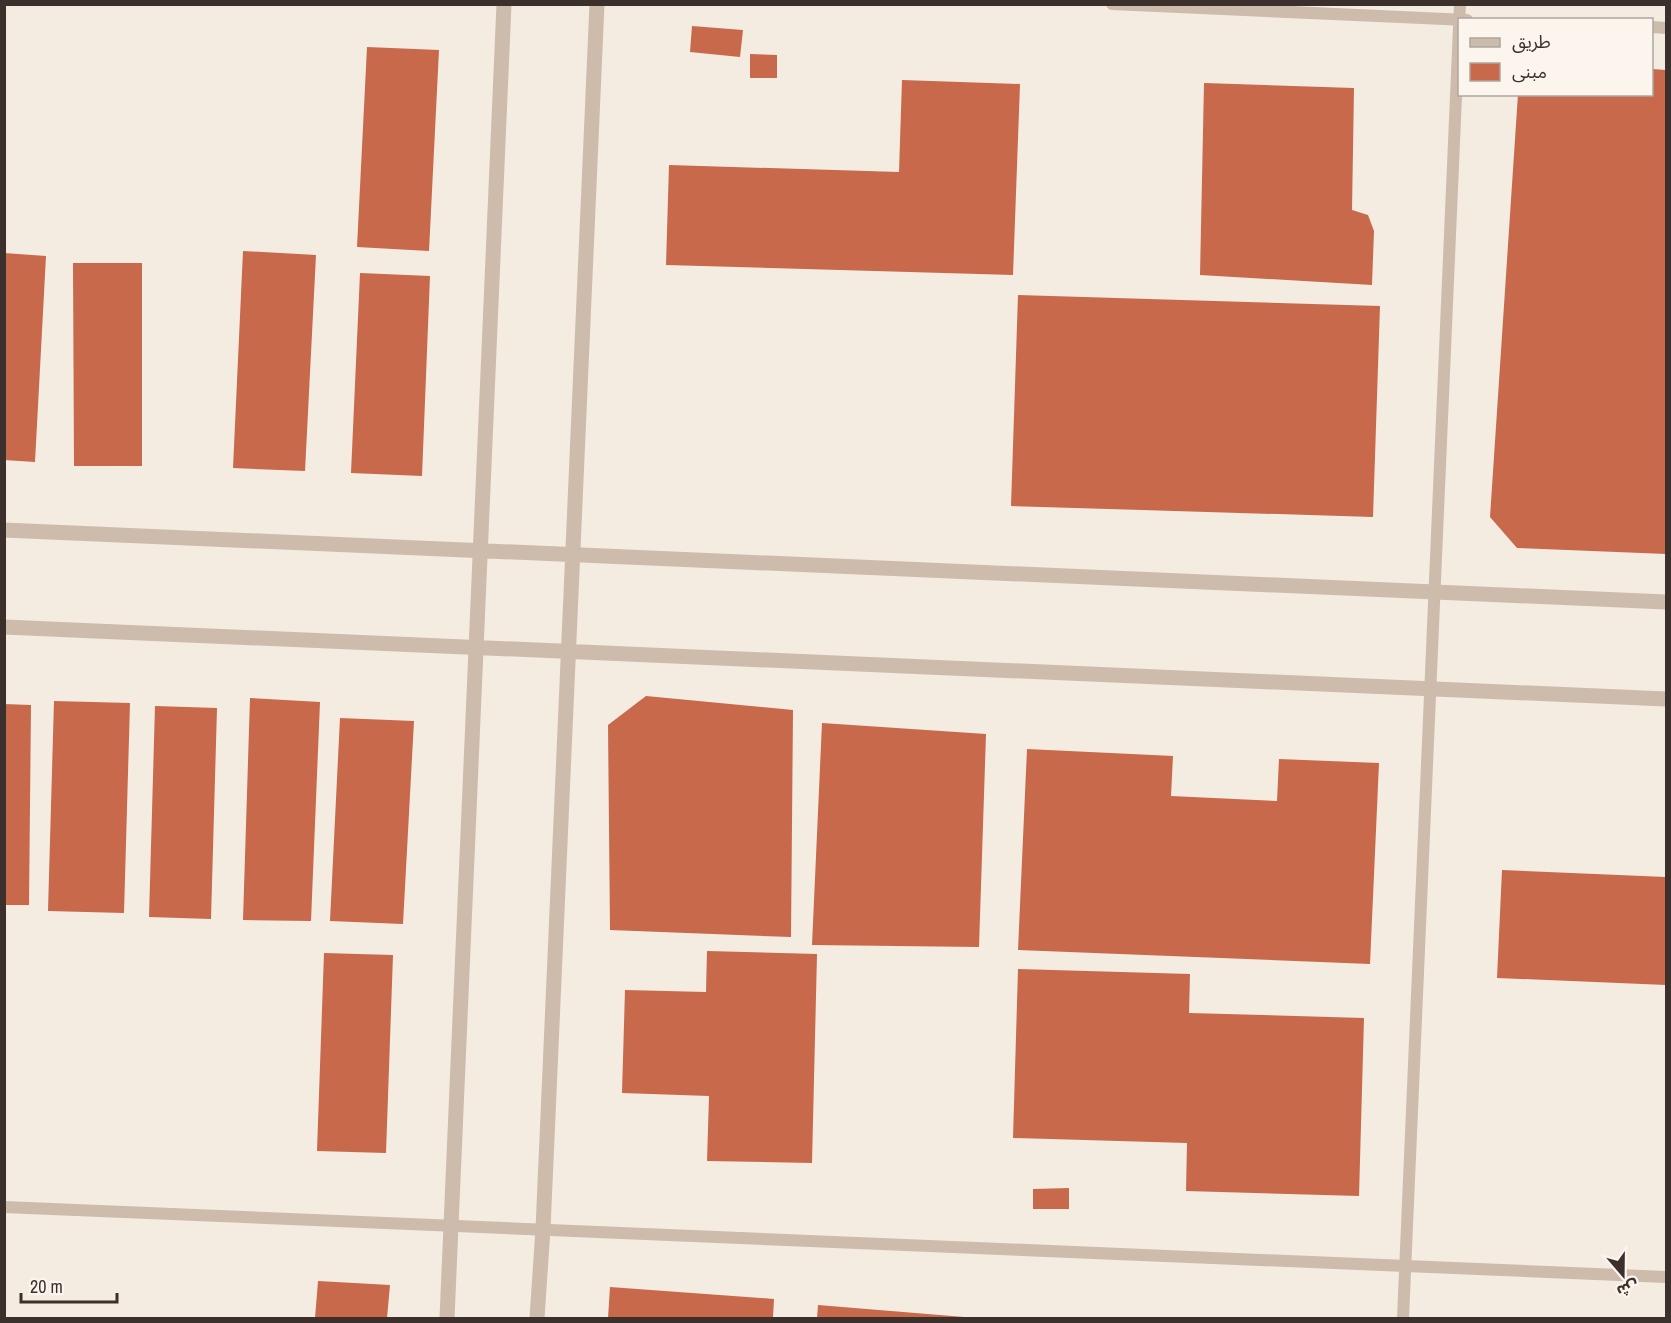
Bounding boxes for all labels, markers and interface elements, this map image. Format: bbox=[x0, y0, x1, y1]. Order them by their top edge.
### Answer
legend bbox=[1458, 18, 1653, 96]
text: طريق bbox=[1512, 29, 1551, 54]
text: مبنى bbox=[1512, 59, 1547, 84]
north arrow bbox=[1593, 1245, 1653, 1305]
scale bar bbox=[21, 1266, 117, 1304]
text: 20 m bbox=[30, 1274, 63, 1299]
text: ش bbox=[1614, 1275, 1642, 1303]

